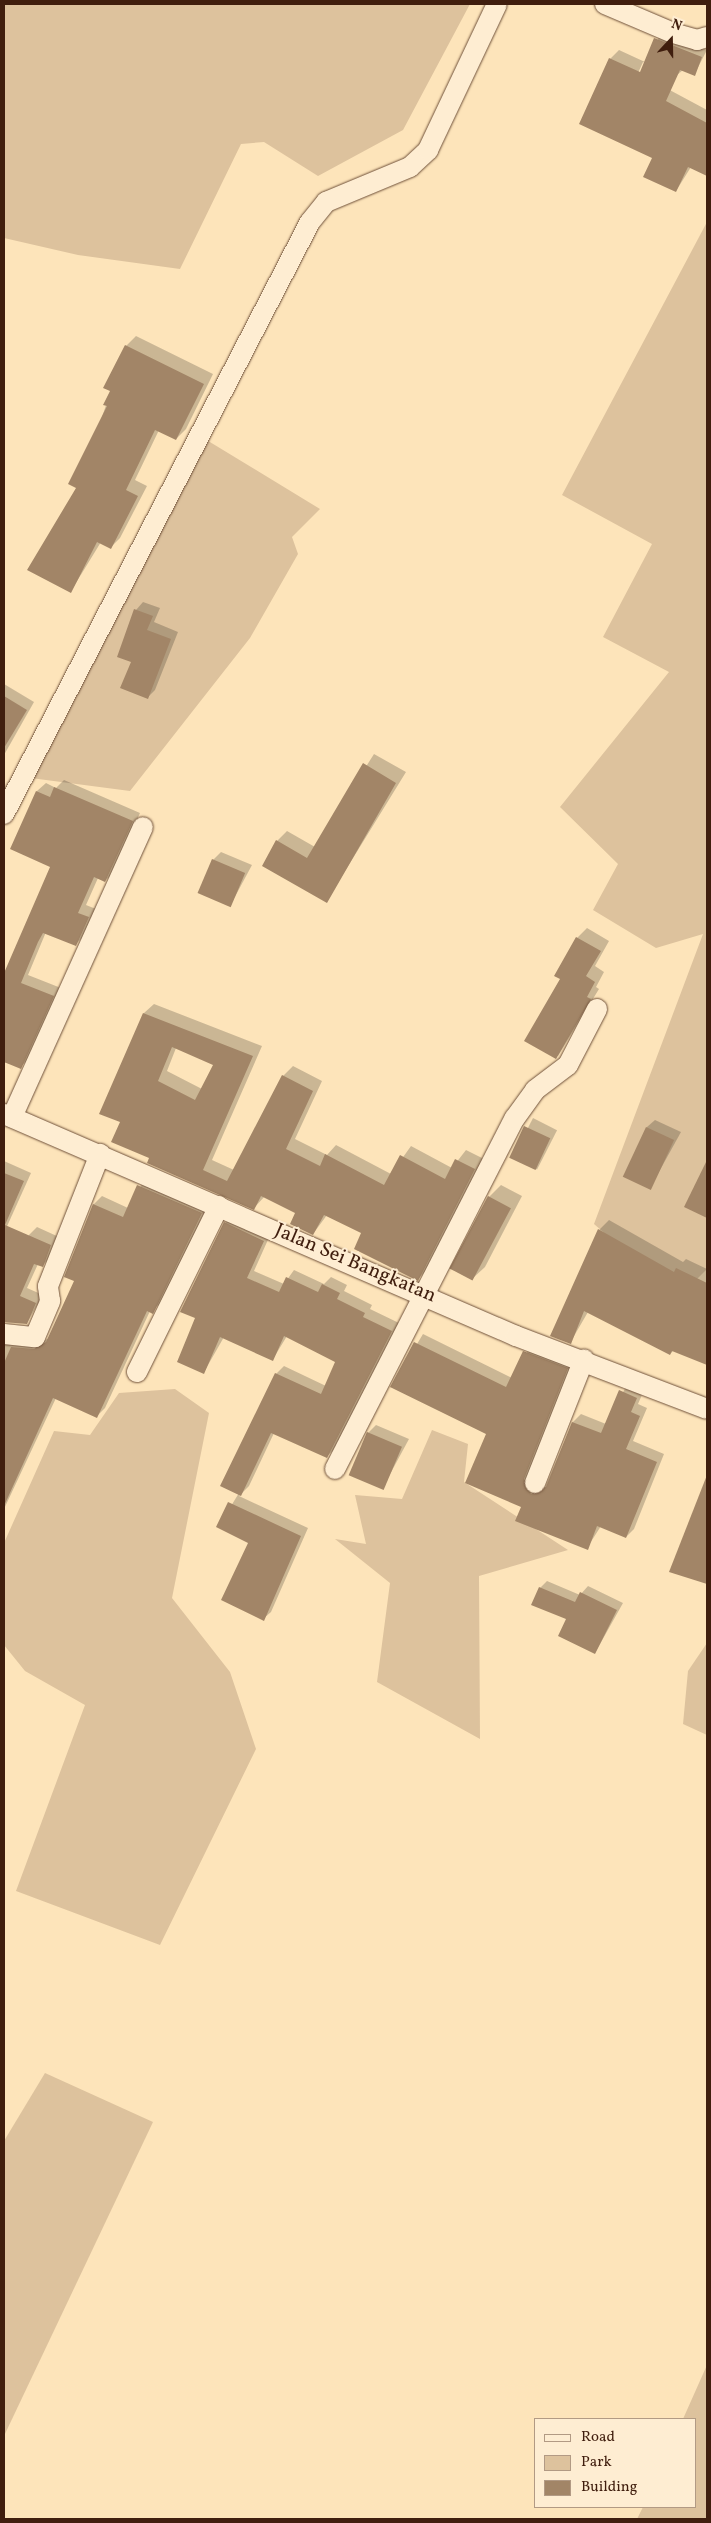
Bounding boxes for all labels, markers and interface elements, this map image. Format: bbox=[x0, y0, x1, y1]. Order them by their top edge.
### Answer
north arrow bbox=[646, 15, 696, 65]
text: N bbox=[668, 15, 685, 36]
street label: Jalan Sei Bangkatan bbox=[271, 1219, 439, 1309]
legend bbox=[534, 2418, 696, 2508]
text: Road bbox=[581, 2427, 615, 2448]
text: Park bbox=[581, 2452, 612, 2473]
text: Building bbox=[581, 2477, 637, 2498]

